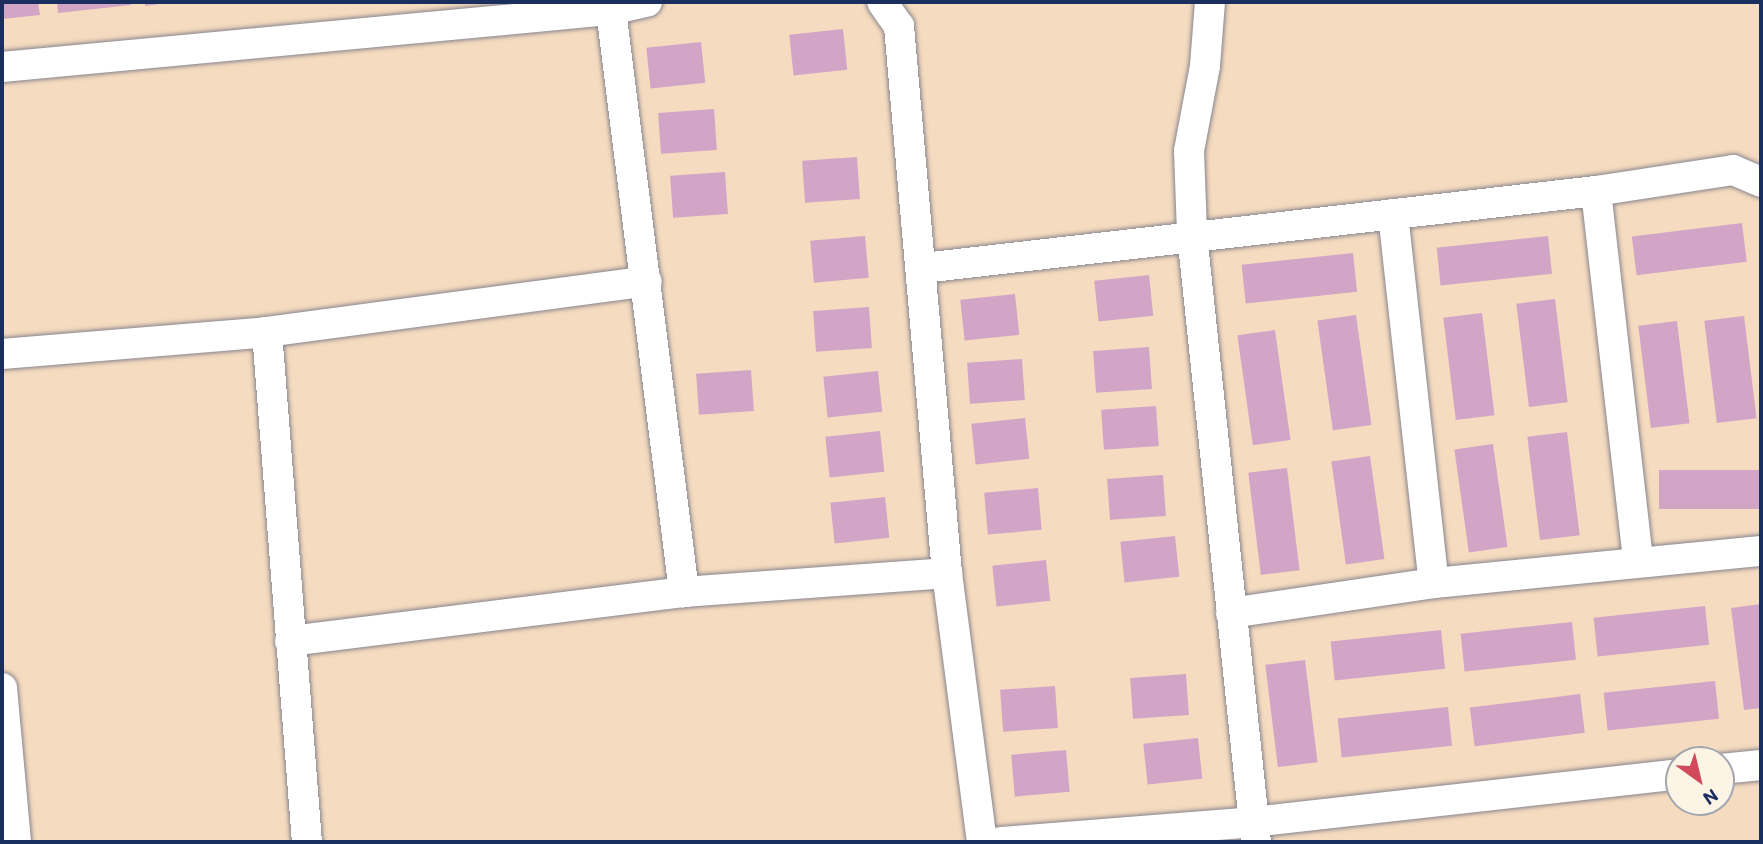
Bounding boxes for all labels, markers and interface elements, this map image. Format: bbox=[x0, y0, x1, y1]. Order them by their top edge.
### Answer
north arrow bbox=[1665, 746, 1735, 816]
text: N bbox=[1699, 784, 1723, 810]

